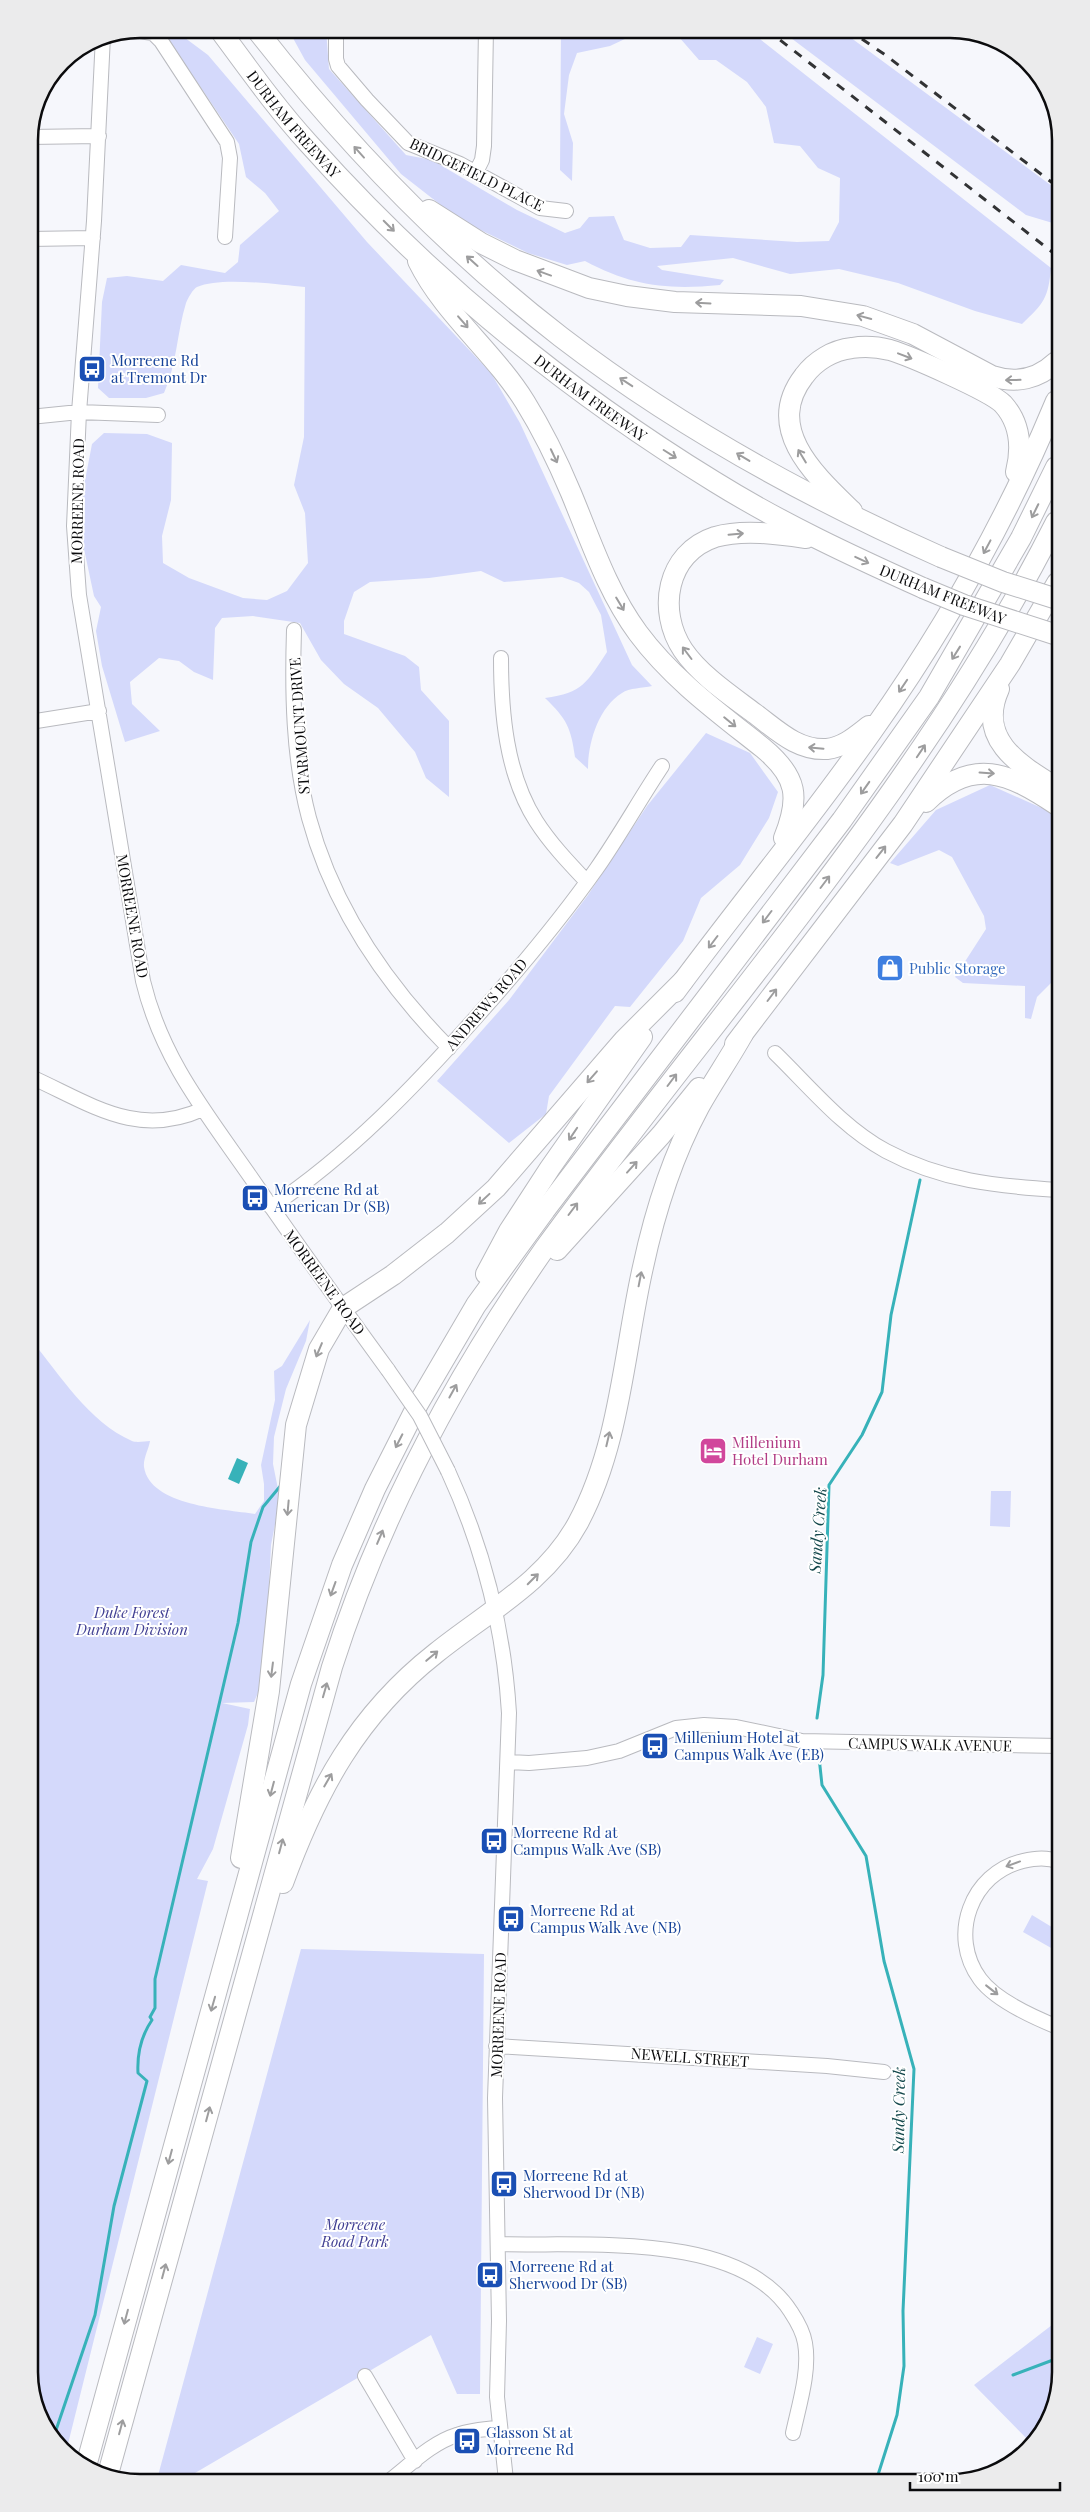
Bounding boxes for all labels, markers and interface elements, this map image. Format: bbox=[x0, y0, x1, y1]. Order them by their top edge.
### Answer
street label: DURHAM FREEWAY bbox=[243, 66, 345, 182]
street label: BRIDGEFIELD PLACE bbox=[407, 133, 547, 215]
one-way arrow bbox=[353, 145, 365, 158]
one-way arrow bbox=[383, 220, 395, 232]
one-way arrow bbox=[465, 255, 478, 267]
one-way arrow bbox=[537, 268, 552, 277]
one-way arrow bbox=[695, 299, 711, 308]
one-way arrow bbox=[857, 312, 873, 321]
one-way arrow bbox=[457, 316, 468, 329]
place label: Morreene Rd at Tremont Dr bbox=[111, 350, 207, 387]
street label: DURHAM FREEWAY bbox=[530, 350, 651, 446]
one-way arrow bbox=[897, 351, 912, 361]
bus stop icon: Morreene Rd at Tremont Dr bbox=[77, 354, 107, 384]
one-way arrow bbox=[1005, 375, 1021, 385]
one-way arrow bbox=[619, 377, 633, 387]
street label: MORREENE ROAD bbox=[66, 438, 88, 564]
one-way arrow bbox=[549, 448, 559, 463]
one-way arrow bbox=[663, 449, 677, 459]
one-way arrow bbox=[797, 450, 807, 464]
one-way arrow bbox=[737, 451, 751, 461]
one-way arrow bbox=[1030, 503, 1039, 518]
one-way arrow bbox=[728, 529, 744, 538]
one-way arrow bbox=[982, 539, 992, 554]
one-way arrow bbox=[854, 555, 869, 565]
street label: DURHAM FREEWAY bbox=[877, 559, 1009, 629]
one-way arrow bbox=[615, 597, 625, 611]
one-way arrow bbox=[951, 646, 961, 660]
one-way arrow bbox=[681, 647, 692, 660]
street label: STARMOUNT DRIVE bbox=[284, 657, 314, 795]
one-way arrow bbox=[898, 678, 908, 692]
one-way arrow bbox=[724, 716, 737, 727]
one-way arrow bbox=[808, 743, 824, 753]
one-way arrow bbox=[916, 744, 926, 758]
one-way arrow bbox=[978, 769, 994, 778]
one-way arrow bbox=[860, 780, 870, 794]
one-way arrow bbox=[876, 846, 887, 859]
street label: MORREENE ROAD bbox=[112, 852, 154, 980]
one-way arrow bbox=[820, 875, 830, 889]
one-way arrow bbox=[762, 910, 772, 924]
one-way arrow bbox=[708, 935, 719, 948]
shop icon: Public Storage bbox=[875, 953, 905, 983]
street label: ANDREWS ROAD bbox=[440, 954, 531, 1055]
place label: Public Storage bbox=[909, 958, 1006, 978]
one-way arrow bbox=[767, 989, 778, 1002]
one-way arrow bbox=[586, 1071, 598, 1084]
one-way arrow bbox=[667, 1074, 678, 1087]
one-way arrow bbox=[568, 1127, 578, 1141]
one-way arrow bbox=[626, 1161, 638, 1174]
place label: Morreene Rd at American Dr (SB) bbox=[273, 1179, 390, 1216]
bus stop icon: Morreene Rd at American Dr (SB) bbox=[240, 1183, 270, 1213]
one-way arrow bbox=[478, 1193, 491, 1205]
one-way arrow bbox=[568, 1203, 579, 1216]
street label: MORREENE ROAD bbox=[280, 1225, 370, 1339]
one-way arrow bbox=[636, 1272, 645, 1288]
one-way arrow bbox=[313, 1342, 323, 1357]
one-way arrow bbox=[448, 1385, 458, 1399]
one-way arrow bbox=[604, 1431, 613, 1447]
place label: Millenium Hotel Durham bbox=[732, 1432, 828, 1469]
one-way arrow bbox=[394, 1433, 404, 1448]
hotel icon: Millenium Hotel Durham bbox=[698, 1436, 728, 1466]
water label: Sandy Creek bbox=[803, 1486, 830, 1575]
one-way arrow bbox=[284, 1500, 293, 1516]
one-way arrow bbox=[376, 1530, 386, 1545]
one-way arrow bbox=[527, 1573, 539, 1585]
one-way arrow bbox=[328, 1581, 337, 1596]
park label: Duke Forest Durham Division bbox=[75, 1602, 188, 1639]
one-way arrow bbox=[425, 1651, 438, 1662]
one-way arrow bbox=[266, 1662, 276, 1678]
one-way arrow bbox=[321, 1682, 331, 1698]
place label: Millenium Hotel at Campus Walk Ave (EB) bbox=[674, 1727, 824, 1764]
bus stop icon: Millenium Hotel at Campus Walk Ave (EB) bbox=[640, 1731, 670, 1761]
street label: CAMPUS WALK AVENUE bbox=[848, 1733, 1012, 1755]
one-way arrow bbox=[323, 1772, 333, 1787]
one-way arrow bbox=[266, 1781, 276, 1797]
place label: Morreene Rd at Campus Walk Ave (SB) bbox=[513, 1822, 661, 1859]
bus stop icon: Morreene Rd at Campus Walk Ave (SB) bbox=[479, 1826, 509, 1856]
one-way arrow bbox=[277, 1838, 286, 1854]
one-way arrow bbox=[1005, 1860, 1021, 1870]
place label: Morreene Rd at Campus Walk Ave (NB) bbox=[530, 1900, 681, 1937]
bus stop icon: Morreene Rd at Campus Walk Ave (NB) bbox=[496, 1904, 526, 1934]
street label: MORREENE ROAD bbox=[486, 1952, 510, 2078]
one-way arrow bbox=[985, 1985, 998, 1996]
one-way arrow bbox=[207, 1995, 217, 2011]
street label: NEWELL STREET bbox=[630, 2043, 750, 2071]
water label: Sandy Creek bbox=[887, 2067, 909, 2154]
one-way arrow bbox=[203, 2106, 213, 2122]
one-way arrow bbox=[165, 2149, 175, 2165]
place label: Morreene Rd at Sherwood Dr (NB) bbox=[523, 2165, 644, 2202]
bus stop icon: Morreene Rd at Sherwood Dr (NB) bbox=[489, 2169, 519, 2199]
park label: Morreene Road Park bbox=[320, 2214, 389, 2251]
place label: Morreene Rd at Sherwood Dr (SB) bbox=[509, 2256, 627, 2293]
bus stop icon: Morreene Rd at Sherwood Dr (SB) bbox=[475, 2260, 505, 2290]
one-way arrow bbox=[160, 2263, 170, 2279]
one-way arrow bbox=[121, 2309, 131, 2325]
one-way arrow bbox=[117, 2420, 127, 2436]
place label: Glasson St at Morreene Rd bbox=[486, 2422, 574, 2459]
bus stop icon: Glasson St at Morreene Rd bbox=[452, 2426, 482, 2456]
scale bar bbox=[910, 2460, 1060, 2492]
text: 100 m bbox=[918, 2466, 959, 2486]

